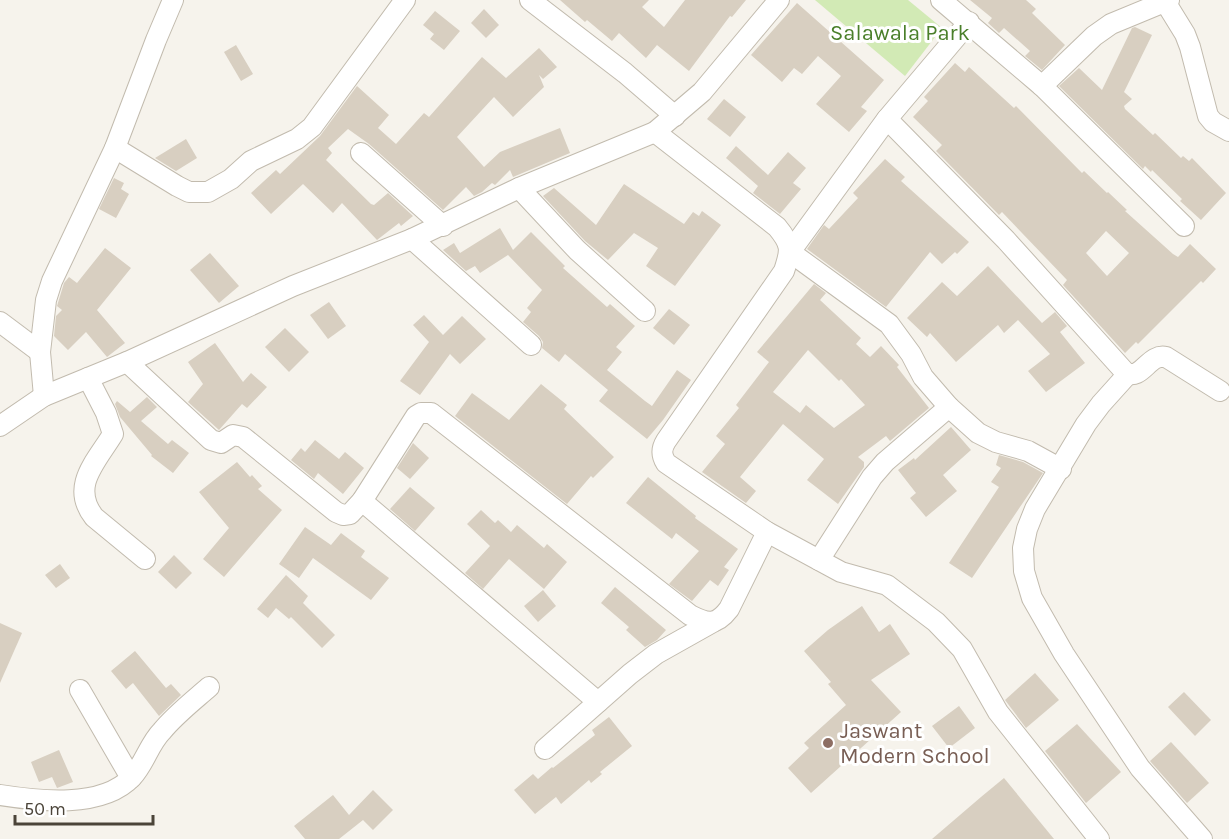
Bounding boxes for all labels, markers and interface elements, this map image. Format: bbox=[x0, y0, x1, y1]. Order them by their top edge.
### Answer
park label: Salawala Park bbox=[830, 20, 970, 46]
place label: Jaswant Modern School bbox=[840, 718, 990, 769]
marker: Jaswant Modern School bbox=[821, 736, 835, 750]
scale bar bbox=[15, 788, 153, 826]
text: 50 m bbox=[24, 798, 66, 820]

